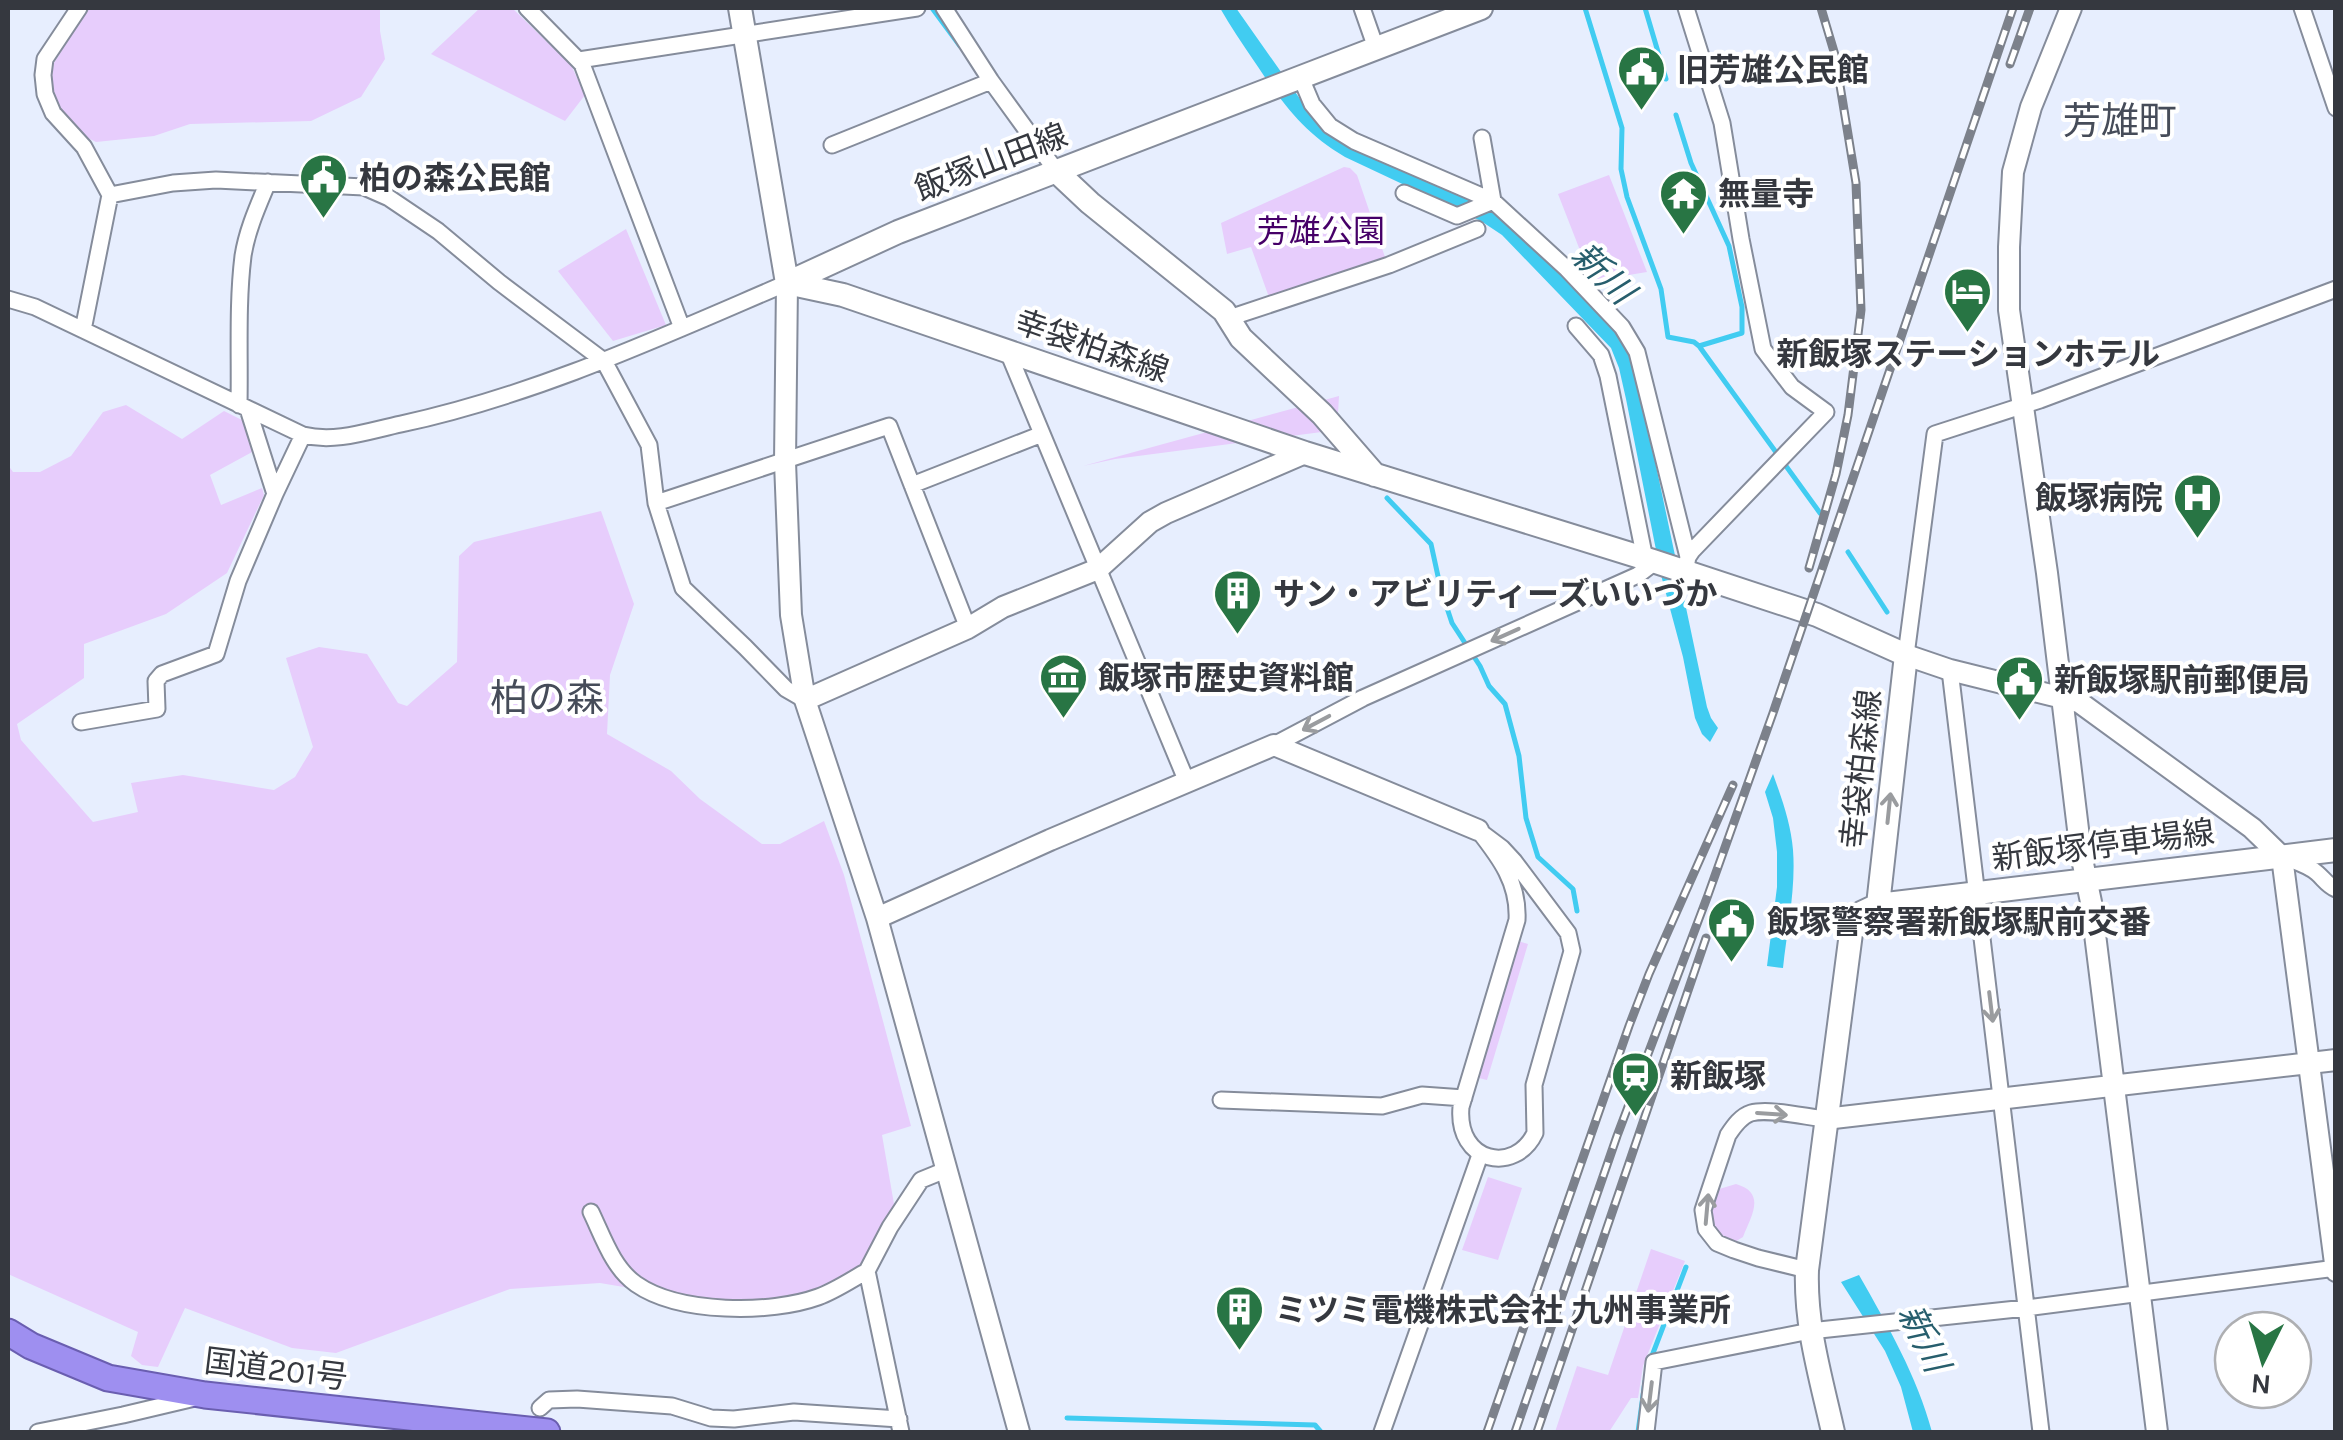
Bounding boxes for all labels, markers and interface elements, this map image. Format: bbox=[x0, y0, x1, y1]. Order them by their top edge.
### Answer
public building icon: 旧芳雄公民館 bbox=[1616, 44, 1668, 112]
place label: 旧芳雄公民館 bbox=[1677, 52, 1869, 89]
district label: 芳雄町 bbox=[2063, 99, 2177, 144]
street label: 飯塚山田線 bbox=[910, 117, 1073, 208]
public building icon: 柏の森公民館 bbox=[298, 152, 350, 220]
place label: 柏の森公民館 bbox=[359, 160, 551, 197]
temple icon: 無量寺 bbox=[1657, 168, 1709, 236]
place label: 無量寺 bbox=[1718, 176, 1814, 213]
park label: 芳雄公園 bbox=[1257, 213, 1385, 250]
water label: 新川 bbox=[1563, 234, 1645, 315]
hotel icon: 新飯塚ステーションホテル bbox=[1942, 266, 1994, 334]
street label: 幸袋柏森線 bbox=[1010, 303, 1174, 390]
place label: 新飯塚ステーションホテル bbox=[1776, 336, 2160, 373]
hospital icon: 飯塚病院 bbox=[2172, 472, 2224, 540]
place label: 飯塚病院 bbox=[2035, 480, 2163, 517]
building icon: サン・アビリティーズいいづか bbox=[1212, 568, 1264, 636]
place label: サン・アビリティーズいいづか bbox=[1273, 576, 1717, 613]
one-way arrow bbox=[1491, 626, 1521, 645]
museum icon: 飯塚市歴史資料館 bbox=[1037, 652, 1089, 720]
public building icon: 新飯塚駅前郵便局 bbox=[1993, 654, 2045, 722]
place label: 飯塚市歴史資料館 bbox=[1098, 660, 1354, 697]
place label: 新飯塚駅前郵便局 bbox=[2054, 662, 2310, 699]
district label: 柏の森 bbox=[490, 676, 604, 721]
street label: 幸袋柏森線 bbox=[1835, 688, 1888, 851]
one-way arrow bbox=[1301, 714, 1331, 733]
one-way arrow bbox=[1880, 792, 1899, 825]
street label: 新飯塚停車場線 bbox=[1990, 813, 2216, 878]
public building icon: 飯塚警察署新飯塚駅前交番 bbox=[1706, 896, 1758, 964]
place label: 飯塚警察署新飯塚駅前交番 bbox=[1767, 904, 2151, 941]
one-way arrow bbox=[1982, 991, 2001, 1023]
station icon: 新飯塚 bbox=[1609, 1050, 1661, 1118]
place label: 新飯塚 bbox=[1670, 1058, 1766, 1095]
one-way arrow bbox=[1755, 1104, 1788, 1123]
one-way arrow bbox=[1697, 1193, 1716, 1226]
building icon: ミツミ電機株式会社 九州事業所 bbox=[1214, 1284, 1266, 1352]
place label: ミツミ電機株式会社 九州事業所 bbox=[1275, 1292, 1731, 1329]
water label: 新川 bbox=[1890, 1298, 1959, 1382]
north arrow bbox=[2213, 1310, 2313, 1410]
street label: 国道201号 bbox=[202, 1342, 350, 1397]
text: N bbox=[2249, 1367, 2272, 1402]
one-way arrow bbox=[1640, 1381, 1659, 1413]

